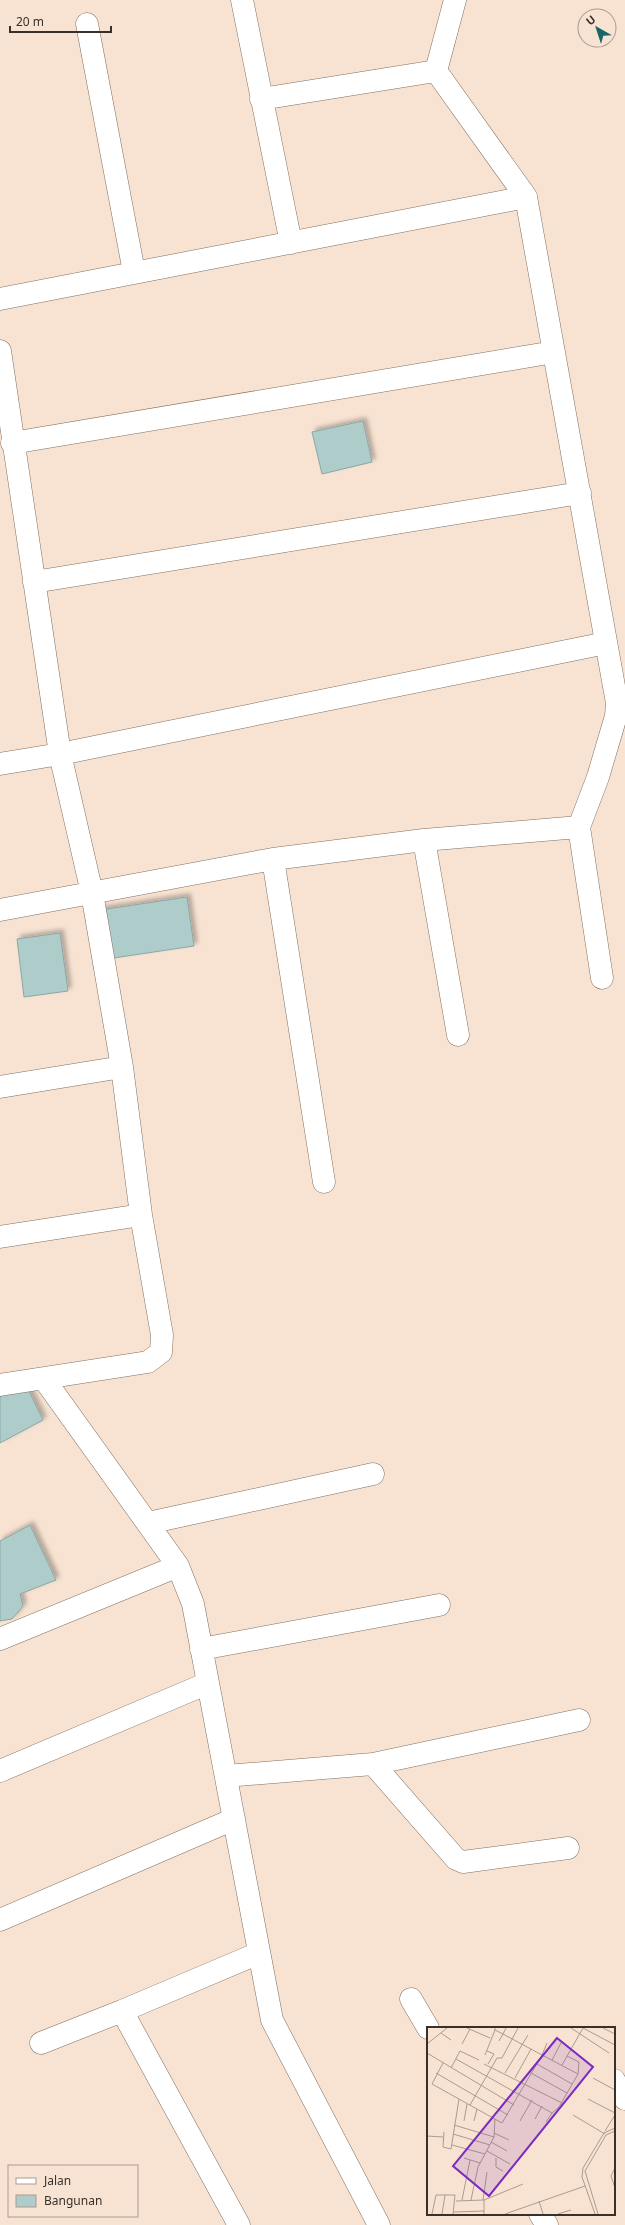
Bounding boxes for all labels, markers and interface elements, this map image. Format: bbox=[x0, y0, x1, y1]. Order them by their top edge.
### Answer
scale bar bbox=[10, 8, 111, 34]
north arrow bbox=[577, 8, 617, 48]
text: U bbox=[582, 11, 598, 28]
text: 20 m bbox=[16, 13, 44, 30]
inset map bbox=[427, 2027, 615, 2215]
legend bbox=[8, 2165, 138, 2217]
text: Jalan bbox=[43, 2172, 71, 2189]
text: Bangunan bbox=[44, 2192, 102, 2209]

